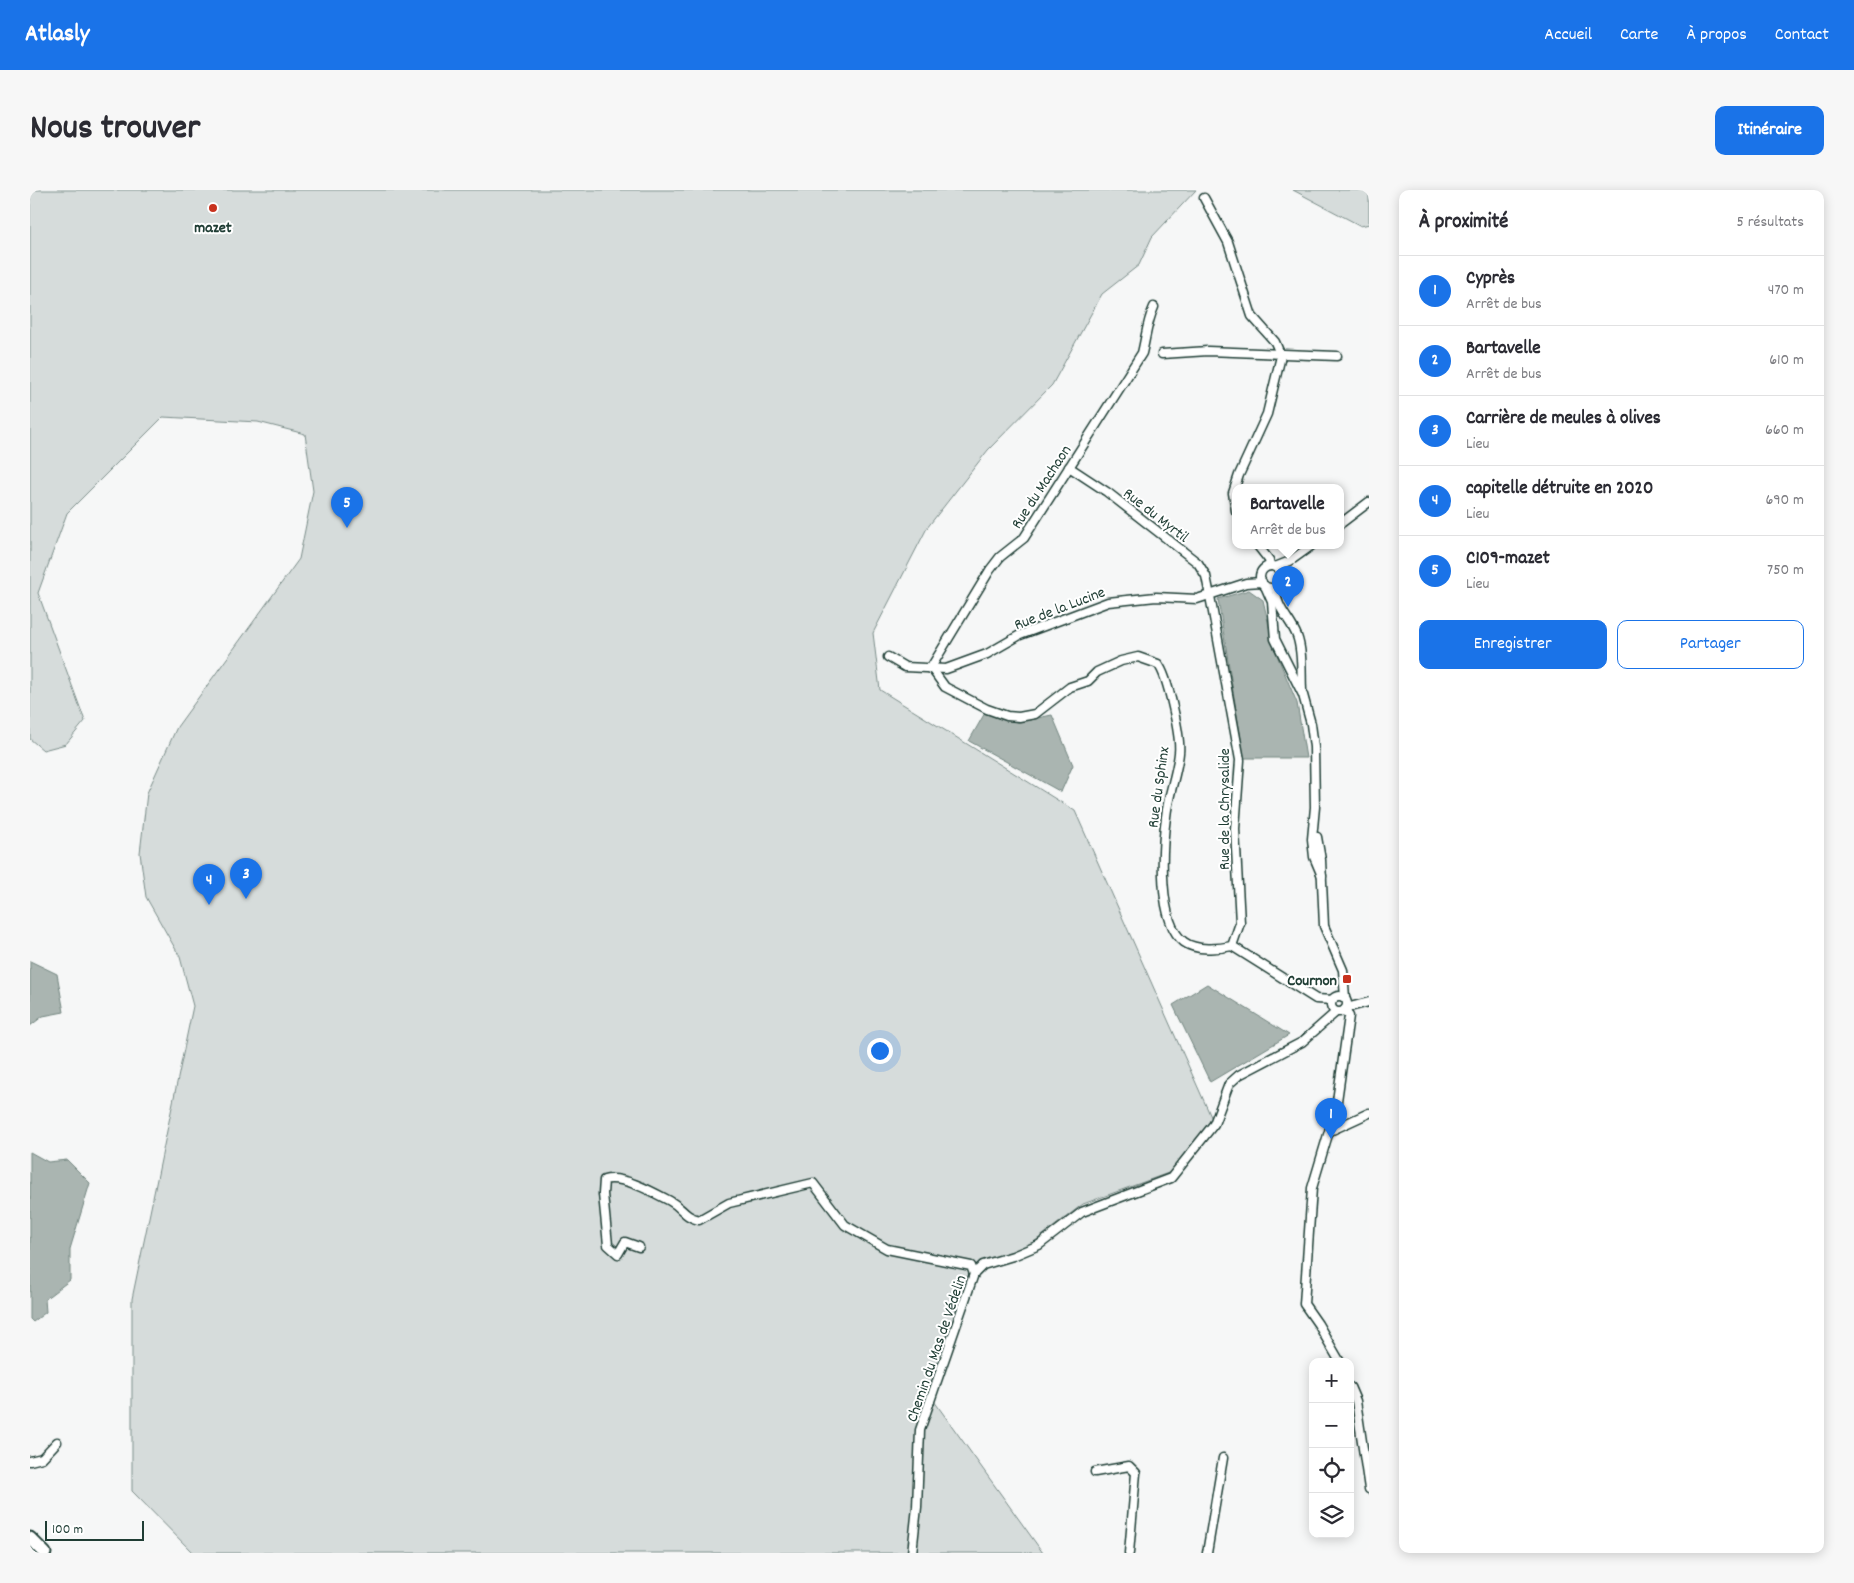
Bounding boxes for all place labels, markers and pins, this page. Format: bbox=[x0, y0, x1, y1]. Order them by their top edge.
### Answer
marker: mazet bbox=[207, 202, 219, 214]
place label: mazet bbox=[194, 217, 232, 240]
pin: 5 bbox=[331, 487, 363, 528]
pin: 2 bbox=[1272, 566, 1304, 607]
pin: 3 bbox=[230, 858, 262, 899]
pin: 4 bbox=[193, 864, 225, 905]
place label: Cournon bbox=[1287, 970, 1337, 993]
marker: Cournon bbox=[1341, 973, 1353, 985]
pin: 1 bbox=[1315, 1098, 1347, 1139]

